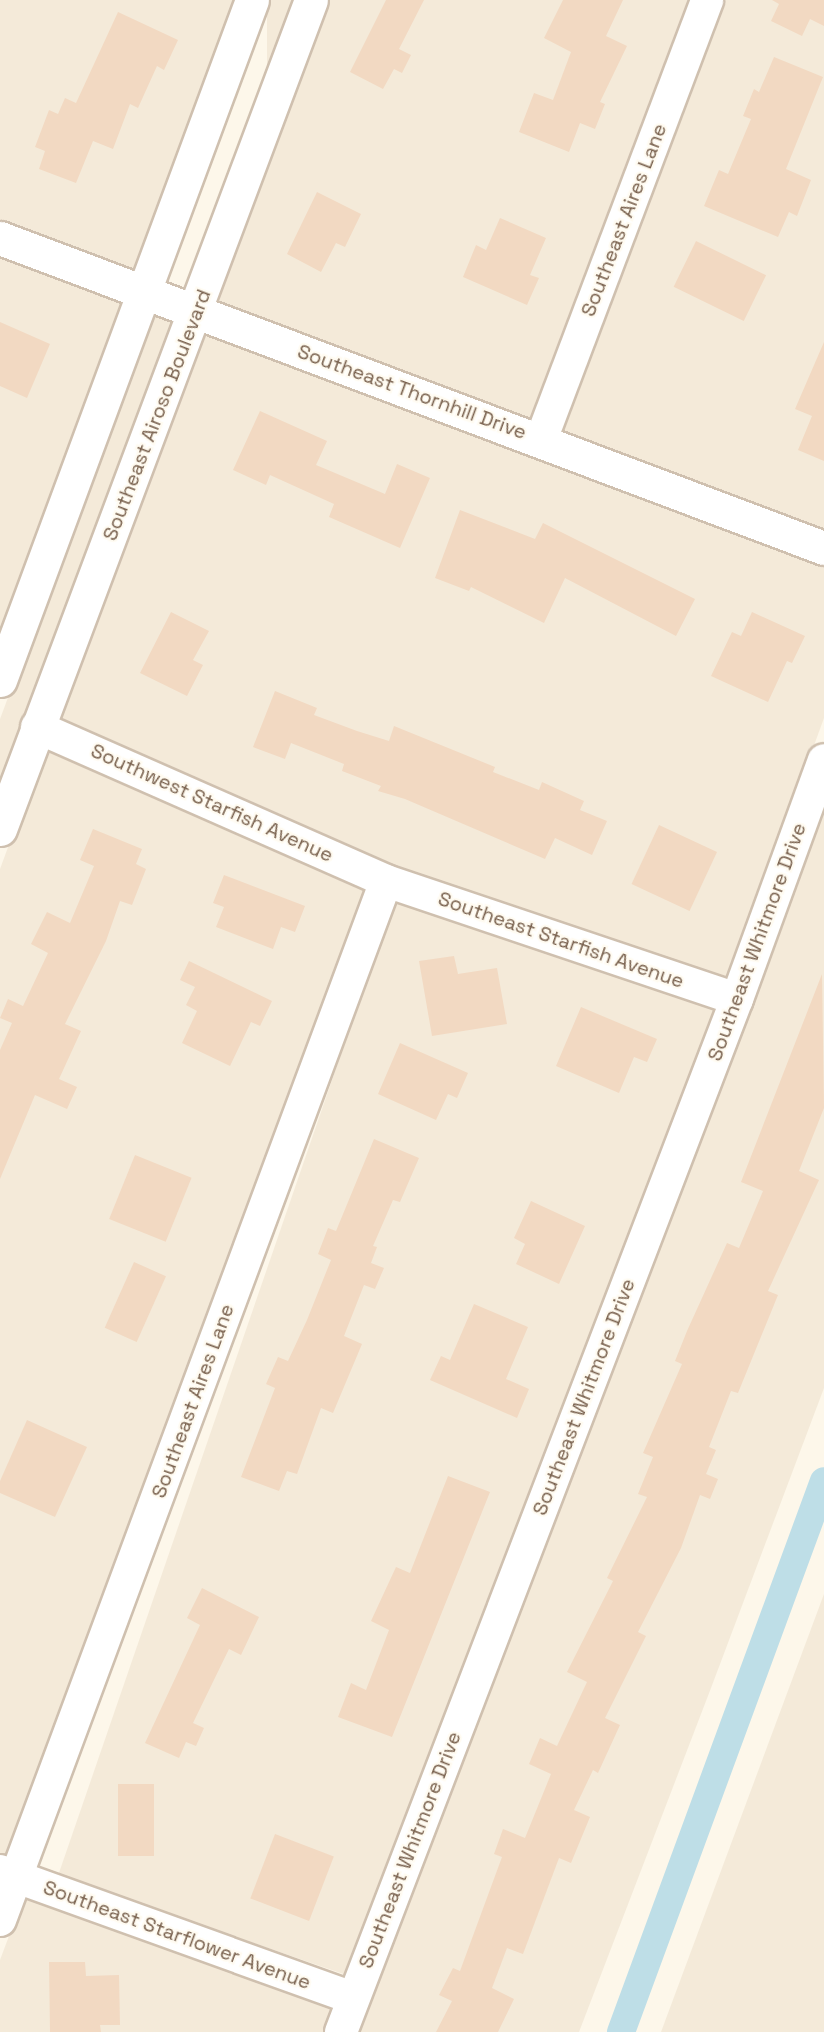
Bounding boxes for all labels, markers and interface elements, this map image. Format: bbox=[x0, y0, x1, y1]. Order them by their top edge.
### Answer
street label: Southeast Aires Lane bbox=[576, 120, 672, 320]
street label: Southeast Airoso Boulevard bbox=[98, 286, 216, 544]
street label: Southeast Thornhill Drive bbox=[294, 339, 530, 445]
street label: Southwest Starfish Avenue bbox=[87, 739, 337, 867]
street label: Southeast Whitmore Drive bbox=[703, 820, 811, 1064]
street label: Southeast Starfish Avenue bbox=[435, 887, 687, 993]
street label: Southeast Whitmore Drive bbox=[528, 1275, 640, 1519]
street label: Southeast Aires Lane bbox=[147, 1301, 239, 1501]
street label: Southeast Whitmore Drive bbox=[354, 1728, 466, 1972]
street label: Southeast Starflower Avenue bbox=[40, 1875, 314, 1995]

